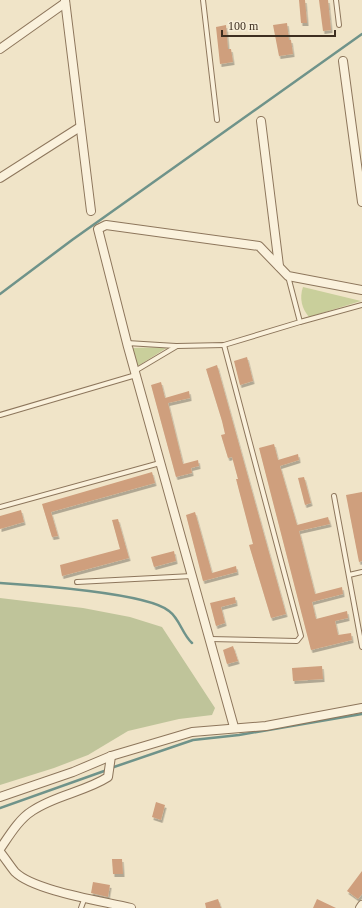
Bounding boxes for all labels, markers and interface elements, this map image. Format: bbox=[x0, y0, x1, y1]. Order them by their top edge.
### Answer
scale bar bbox=[222, 12, 335, 38]
text: 100 m bbox=[228, 19, 259, 33]

